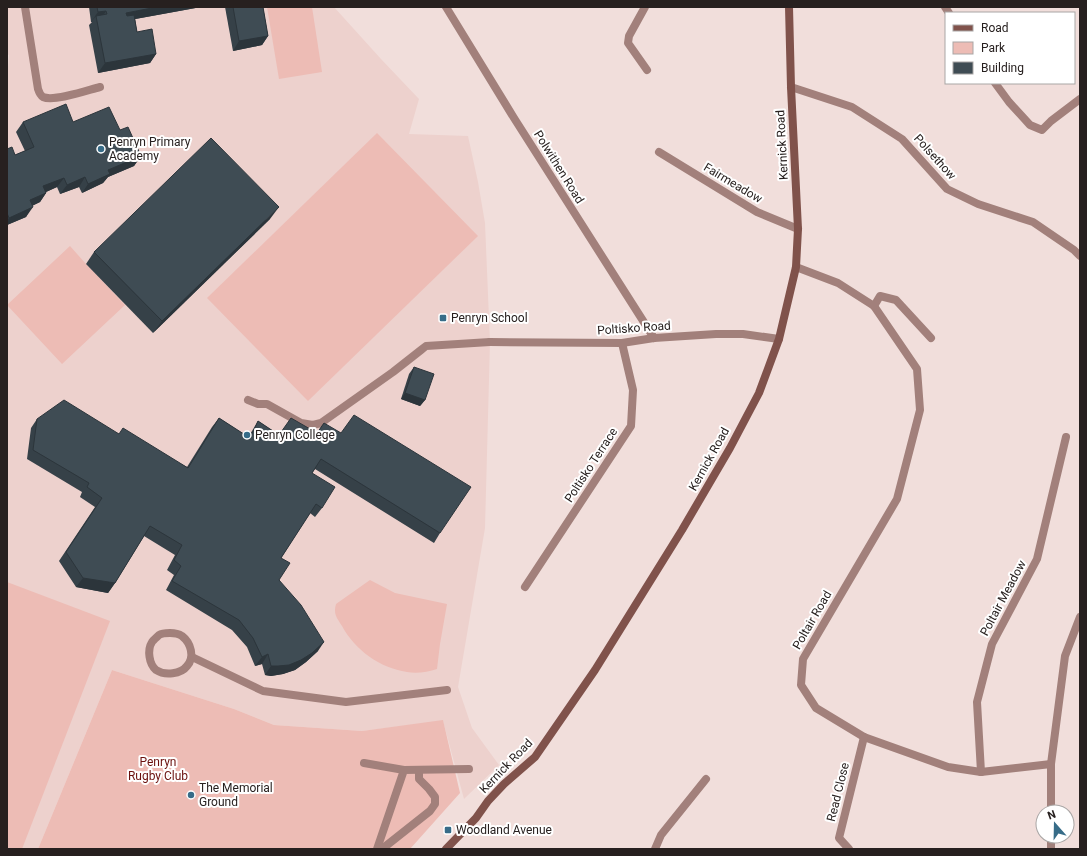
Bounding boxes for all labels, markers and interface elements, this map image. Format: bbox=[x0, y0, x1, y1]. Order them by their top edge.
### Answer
legend bbox=[945, 12, 1075, 84]
text: Road bbox=[981, 21, 1009, 35]
text: Park bbox=[981, 41, 1006, 55]
text: Building bbox=[981, 61, 1024, 75]
street label: Kernick Road bbox=[773, 110, 791, 180]
street label: Polwithen Road bbox=[531, 128, 587, 206]
street label: Polsethow bbox=[911, 131, 959, 183]
place label: Penryn Primary Academy bbox=[109, 135, 191, 163]
marker: Penryn Primary Academy bbox=[96, 144, 106, 154]
street label: Fairmeadow bbox=[701, 160, 765, 206]
place label: Penryn School bbox=[451, 311, 528, 325]
marker: Penryn School bbox=[438, 313, 448, 323]
street label: Poltisko Road bbox=[597, 318, 671, 338]
street label: Poltisko Terrace bbox=[562, 425, 620, 505]
street label: Kernick Road bbox=[686, 425, 732, 493]
place label: Penryn College bbox=[255, 428, 335, 442]
marker: Penryn College bbox=[242, 430, 252, 440]
street label: Poltair Meadow bbox=[977, 558, 1029, 638]
street label: Poltair Road bbox=[790, 588, 834, 652]
street label: Kernick Road bbox=[477, 736, 535, 796]
park label: Penryn Rugby Club bbox=[128, 755, 188, 783]
street label: Read Close bbox=[824, 761, 852, 823]
place label: The Memorial Ground bbox=[199, 781, 273, 809]
marker: The Memorial Ground bbox=[186, 790, 196, 800]
north arrow bbox=[1035, 804, 1075, 844]
text: N bbox=[1046, 808, 1058, 823]
place label: Woodland Avenue bbox=[456, 823, 552, 837]
marker: Woodland Avenue bbox=[443, 825, 453, 835]

